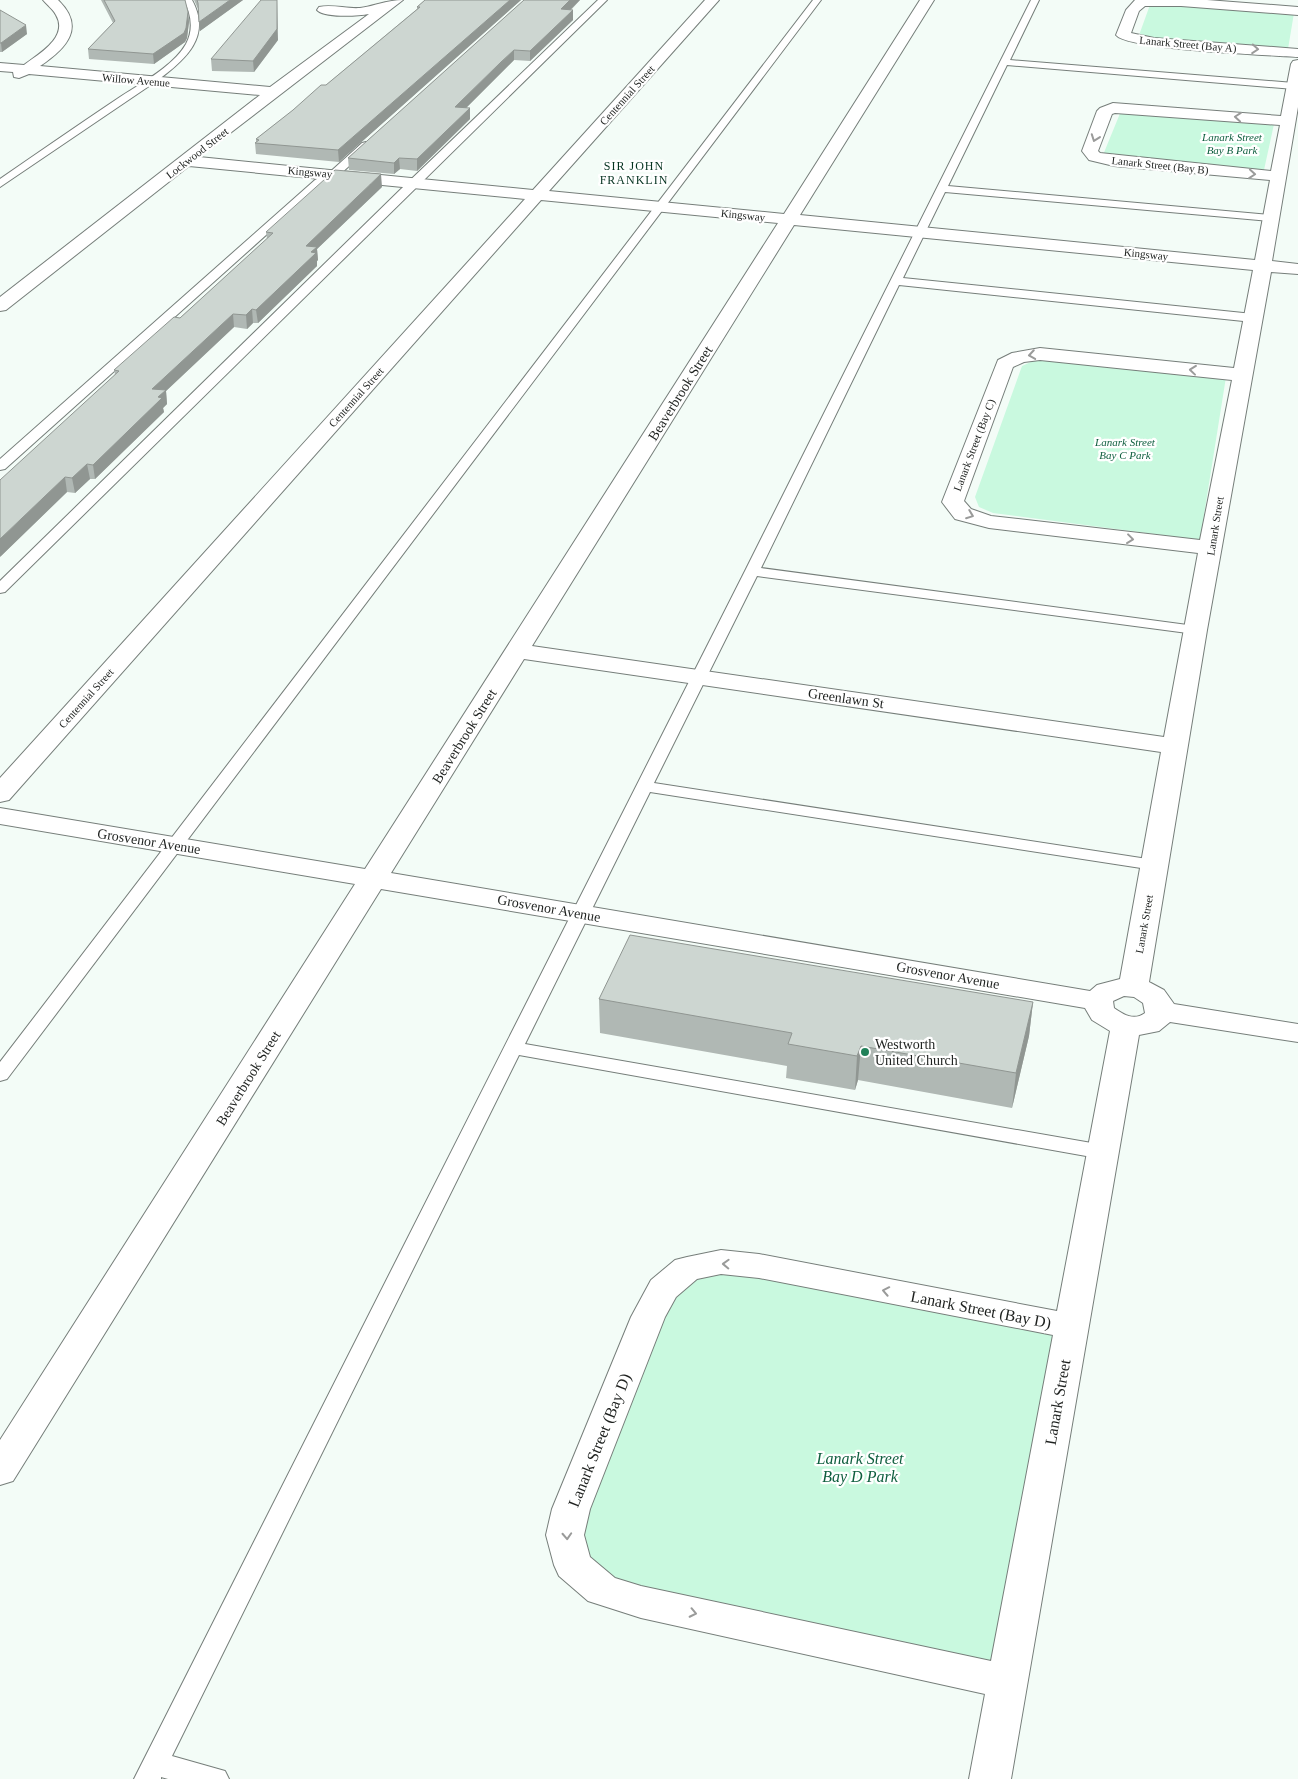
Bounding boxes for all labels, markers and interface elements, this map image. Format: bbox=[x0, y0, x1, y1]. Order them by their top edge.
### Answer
street label: Lanark Street (Bay A) bbox=[1139, 34, 1237, 55]
one-way arrow bbox=[1251, 44, 1259, 55]
street label: Centennial Street bbox=[597, 63, 657, 127]
street label: Willow Avenue bbox=[102, 71, 171, 89]
one-way arrow bbox=[1234, 112, 1242, 123]
street label: Lockwood Street bbox=[164, 125, 230, 181]
park label: Lanark Street Bay B Park bbox=[1201, 131, 1263, 156]
one-way arrow bbox=[1091, 133, 1101, 142]
street label: Lanark Street (Bay B) bbox=[1111, 154, 1209, 177]
district label: SIR JOHN FRANKLIN bbox=[600, 159, 668, 187]
street label: Kingsway bbox=[287, 164, 333, 180]
one-way arrow bbox=[1249, 168, 1257, 179]
street label: Kingsway bbox=[720, 207, 766, 223]
street label: Kingsway bbox=[1123, 246, 1169, 262]
street label: Beaverbrook Street bbox=[645, 343, 716, 443]
one-way arrow bbox=[1027, 350, 1036, 360]
street label: Centennial Street bbox=[326, 365, 386, 429]
one-way arrow bbox=[1189, 365, 1197, 376]
street label: Lanark Street (Bay C) bbox=[951, 397, 998, 493]
park label: Lanark Street Bay C Park bbox=[1094, 436, 1156, 461]
street label: Lanark Street bbox=[1204, 496, 1226, 556]
one-way arrow bbox=[965, 509, 974, 520]
one-way arrow bbox=[1126, 533, 1134, 544]
street label: Centennial Street bbox=[56, 666, 116, 730]
street label: Beaverbrook Street bbox=[429, 686, 500, 786]
street label: Greenlawn St bbox=[807, 686, 885, 711]
street label: Grosvenor Avenue bbox=[96, 826, 202, 857]
street label: Grosvenor Avenue bbox=[496, 892, 602, 925]
street label: Lanark Street bbox=[1133, 894, 1155, 954]
street label: Grosvenor Avenue bbox=[895, 959, 1001, 992]
street label: Beaverbrook Street bbox=[213, 1028, 284, 1128]
place label: Westworth United Church bbox=[875, 1037, 958, 1068]
marker: Westworth United Church bbox=[859, 1046, 871, 1058]
one-way arrow bbox=[721, 1258, 729, 1269]
one-way arrow bbox=[881, 1286, 890, 1296]
street label: Lanark Street (Bay D) bbox=[909, 1288, 1053, 1332]
street label: Lanark Street bbox=[1042, 1357, 1073, 1446]
street label: Lanark Street (Bay D) bbox=[565, 1371, 635, 1510]
park label: Lanark Street Bay D Park bbox=[816, 1450, 904, 1486]
one-way arrow bbox=[561, 1533, 572, 1541]
one-way arrow bbox=[689, 1608, 698, 1618]

